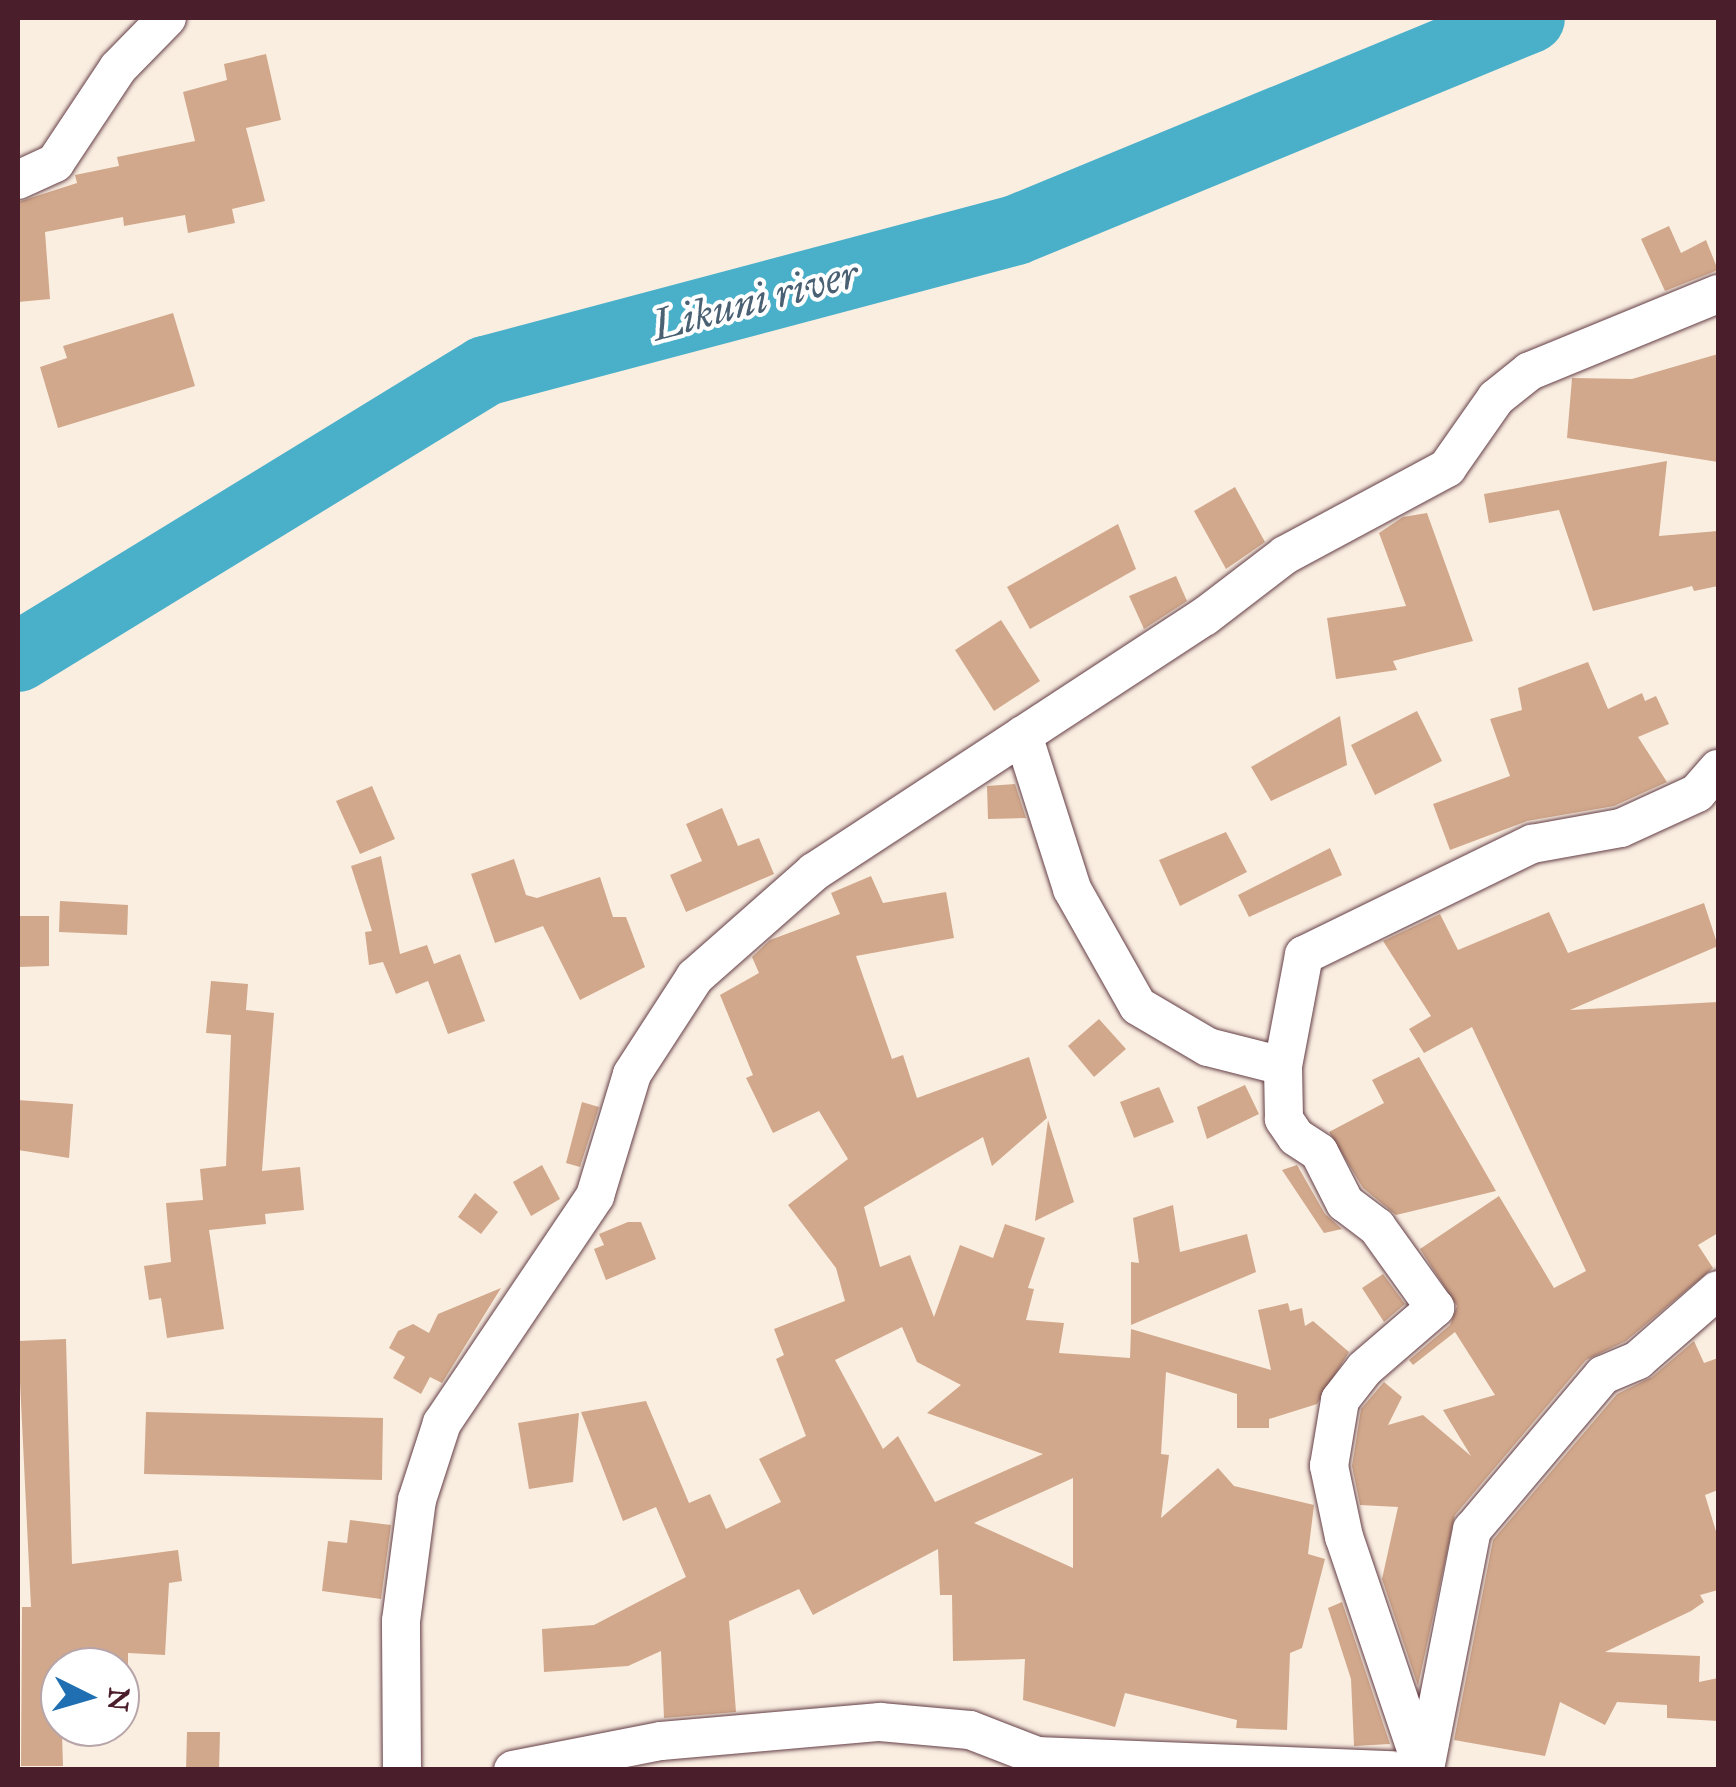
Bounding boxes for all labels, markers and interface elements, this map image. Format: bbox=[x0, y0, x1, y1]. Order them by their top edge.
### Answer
water label: Likuni river bbox=[646, 248, 864, 352]
north arrow bbox=[40, 1647, 140, 1747]
text: N bbox=[100, 1686, 137, 1713]

